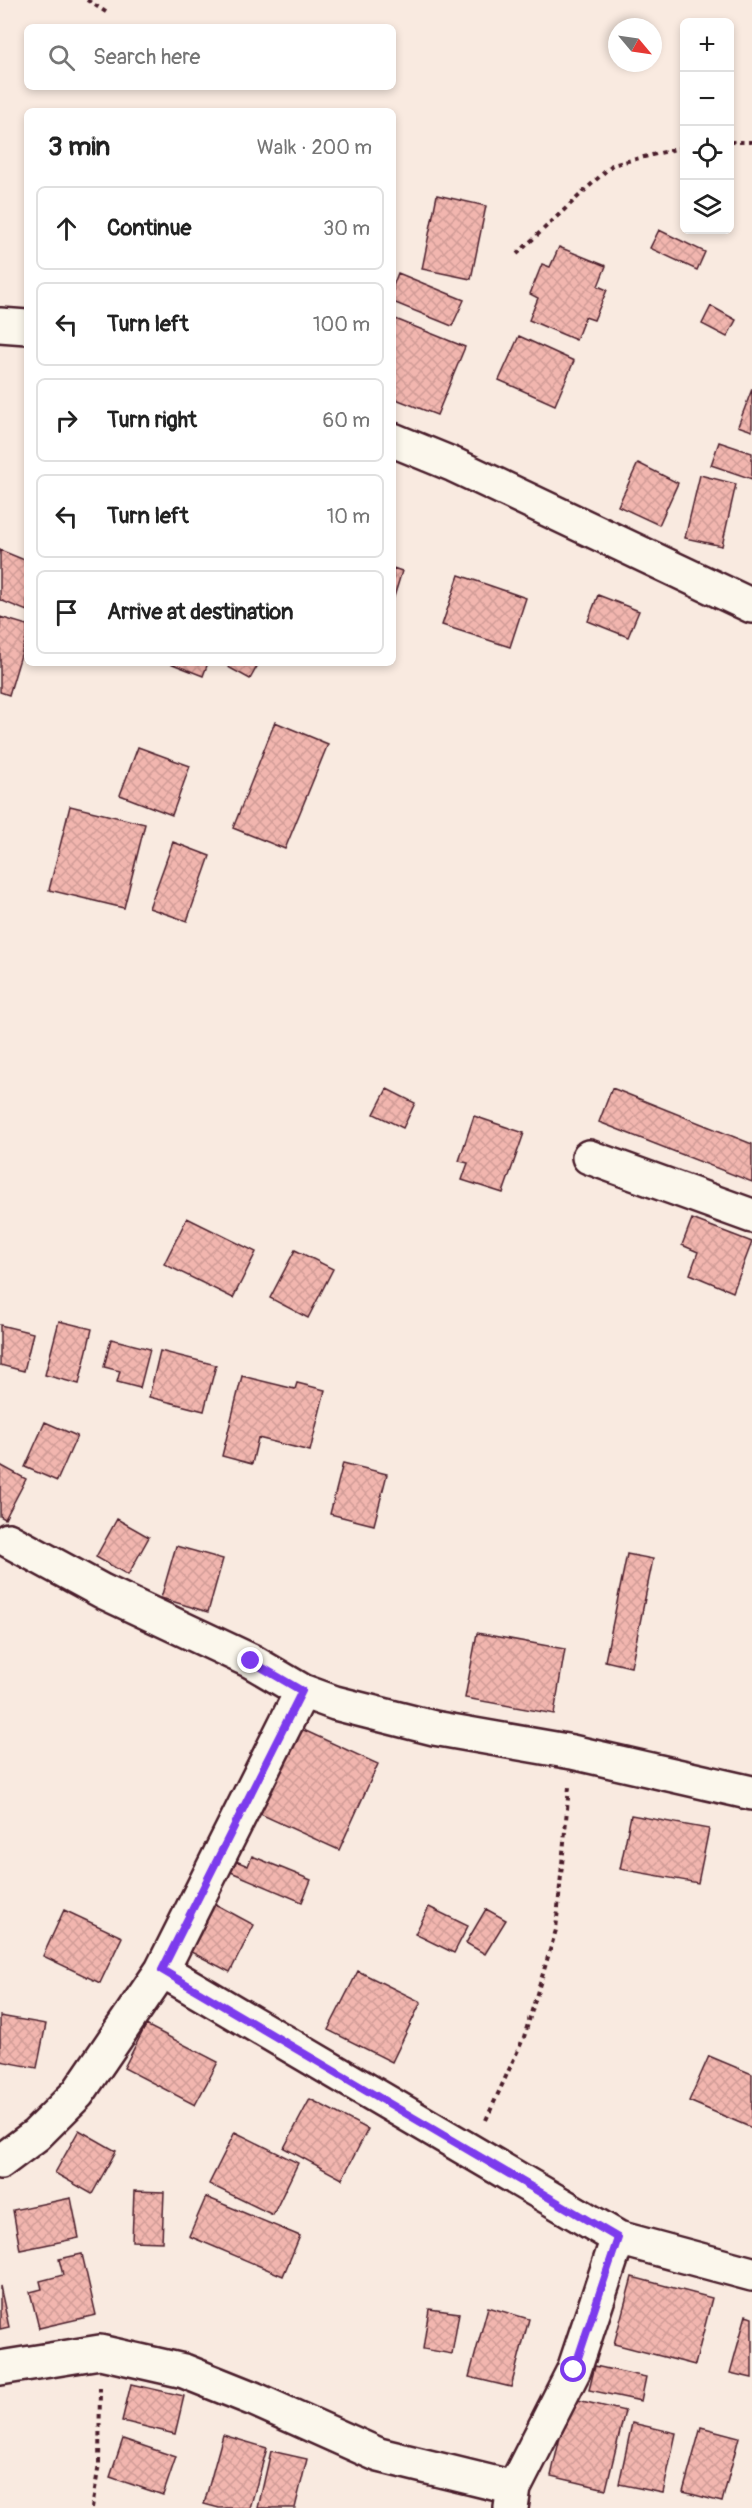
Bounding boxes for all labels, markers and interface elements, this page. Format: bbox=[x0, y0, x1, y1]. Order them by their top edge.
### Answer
north arrow bbox=[608, 18, 662, 72]
map controls bbox=[680, 18, 734, 234]
button: + bbox=[680, 18, 734, 72]
search box bbox=[24, 24, 396, 90]
icon: search bbox=[45, 41, 78, 74]
text: Search here bbox=[93, 43, 200, 71]
button: − bbox=[680, 72, 734, 126]
button: locate bbox=[680, 126, 734, 180]
text: 3 min bbox=[48, 131, 110, 163]
text: Walk · 200 m bbox=[257, 135, 372, 160]
button: layers bbox=[680, 180, 734, 234]
icon: ahead bbox=[50, 212, 83, 245]
text: Continue bbox=[107, 214, 191, 242]
text: 30 m bbox=[323, 216, 370, 241]
icon: left bbox=[50, 308, 83, 341]
text: Turn left bbox=[107, 310, 189, 338]
text: 100 m bbox=[313, 312, 370, 337]
icon: right bbox=[50, 404, 83, 437]
text: Turn right bbox=[107, 406, 197, 434]
text: 60 m bbox=[323, 408, 370, 433]
icon: left bbox=[50, 500, 83, 533]
text: Turn left bbox=[107, 502, 189, 530]
text: 10 m bbox=[326, 504, 370, 529]
icon: arrive bbox=[50, 596, 83, 629]
text: Arrive at destination bbox=[107, 598, 293, 626]
route end bbox=[237, 1647, 263, 1673]
route start bbox=[560, 2356, 586, 2382]

